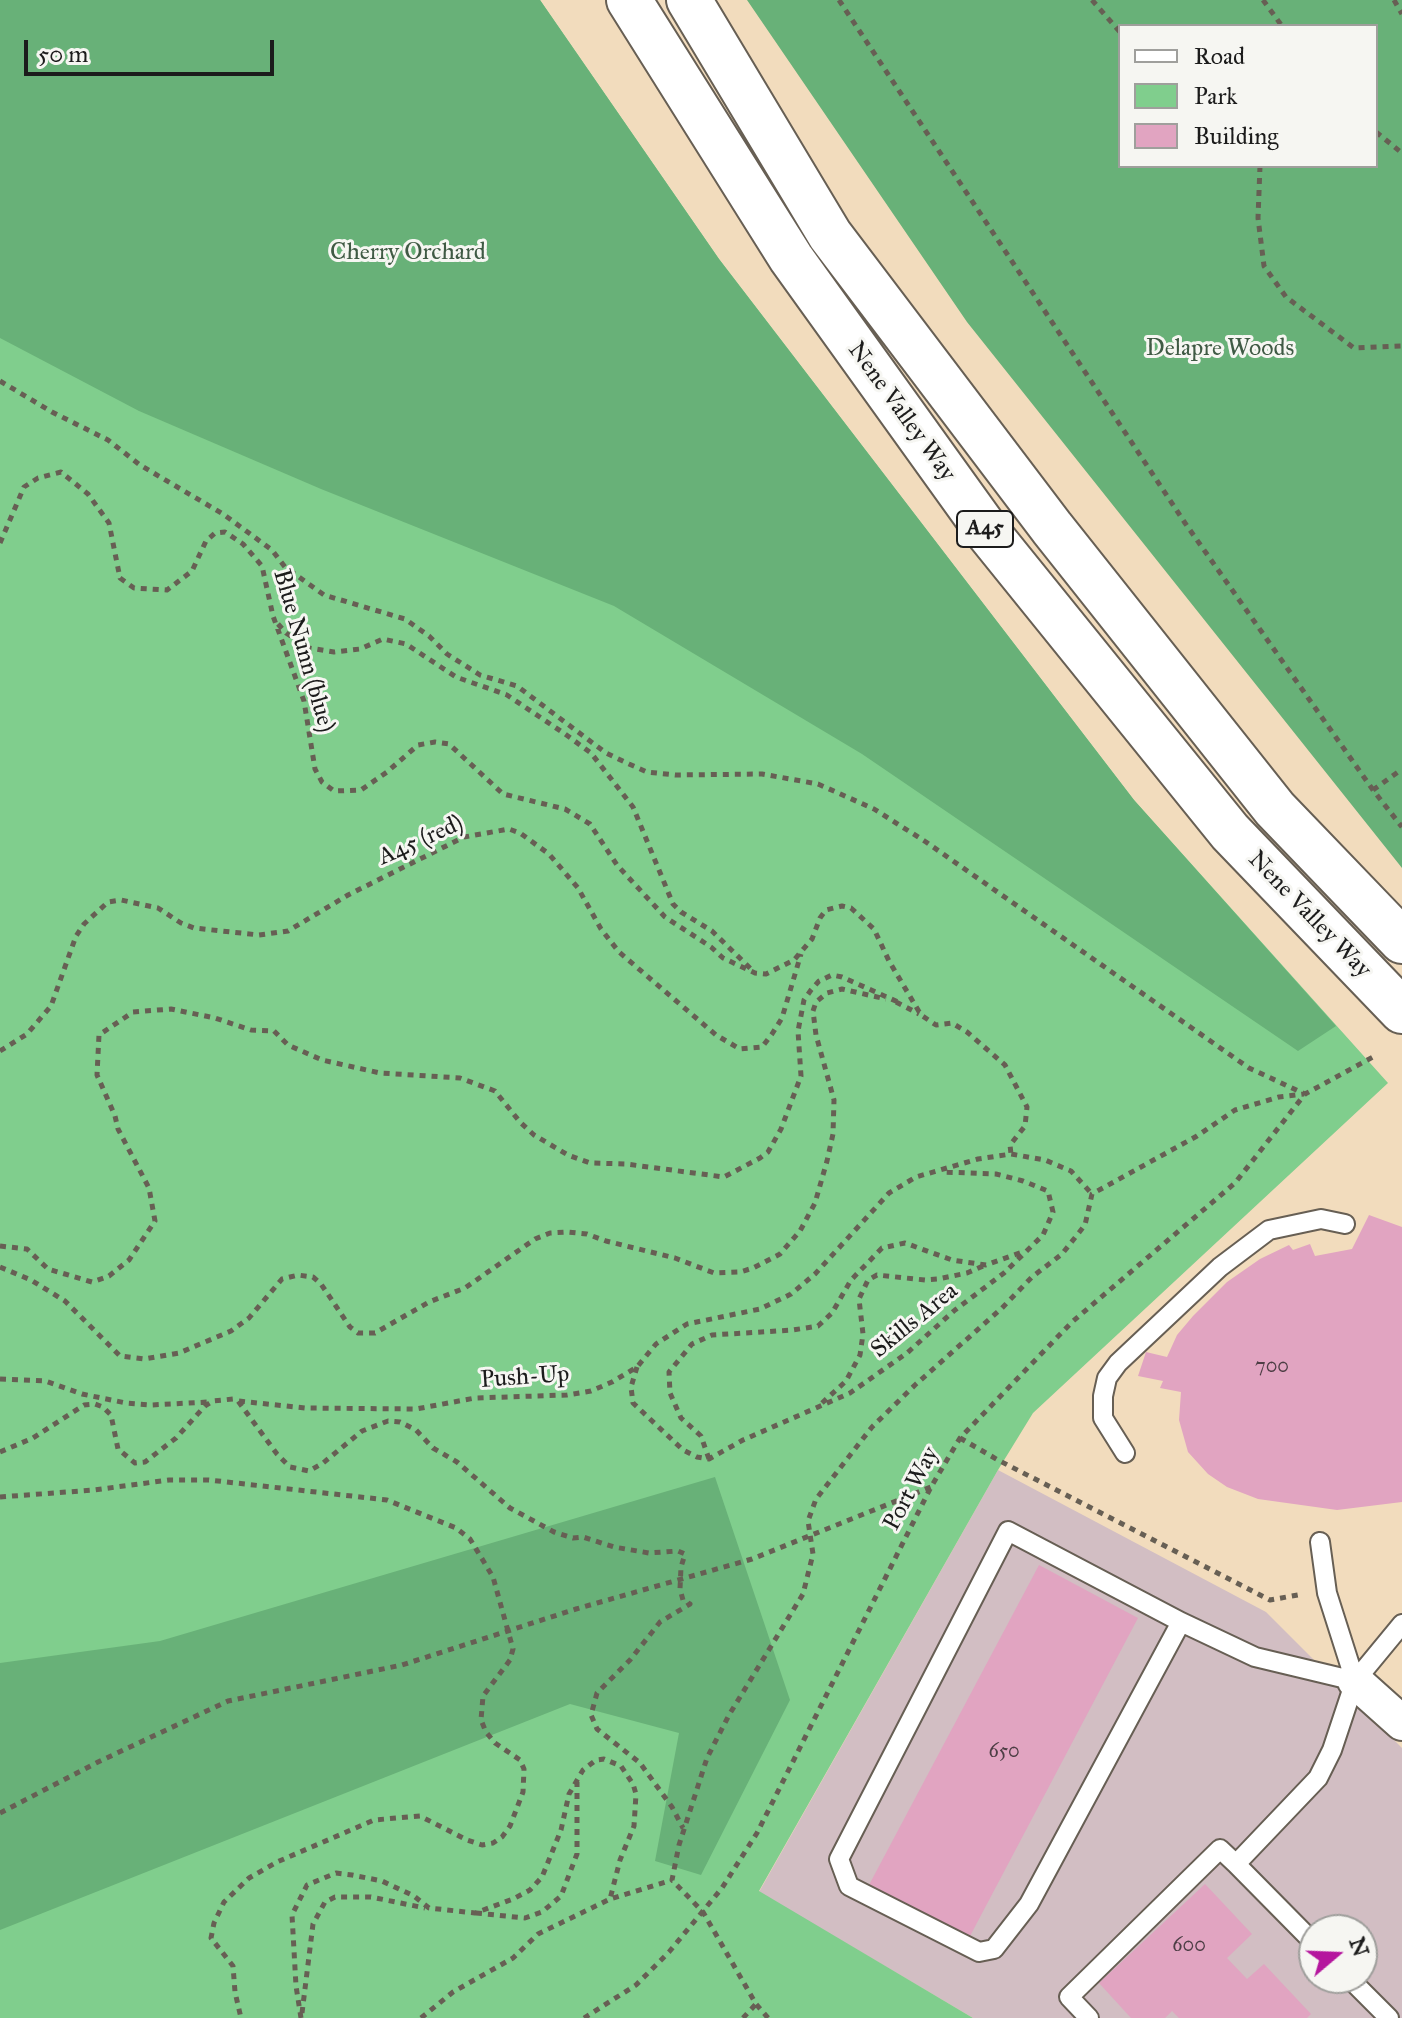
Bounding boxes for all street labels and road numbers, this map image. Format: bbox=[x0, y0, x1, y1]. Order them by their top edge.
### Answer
street label: Nene Valley Way bbox=[841, 337, 961, 487]
road number: A45 bbox=[957, 511, 1013, 547]
street label: Blue Nunn (blue) bbox=[266, 566, 340, 736]
street label: A45 (red) bbox=[374, 810, 468, 872]
street label: Nene Valley Way bbox=[1241, 846, 1377, 984]
street label: Skills Area bbox=[866, 1277, 964, 1365]
street label: Push-Up bbox=[480, 1361, 570, 1395]
street label: Port Way bbox=[878, 1442, 946, 1536]

